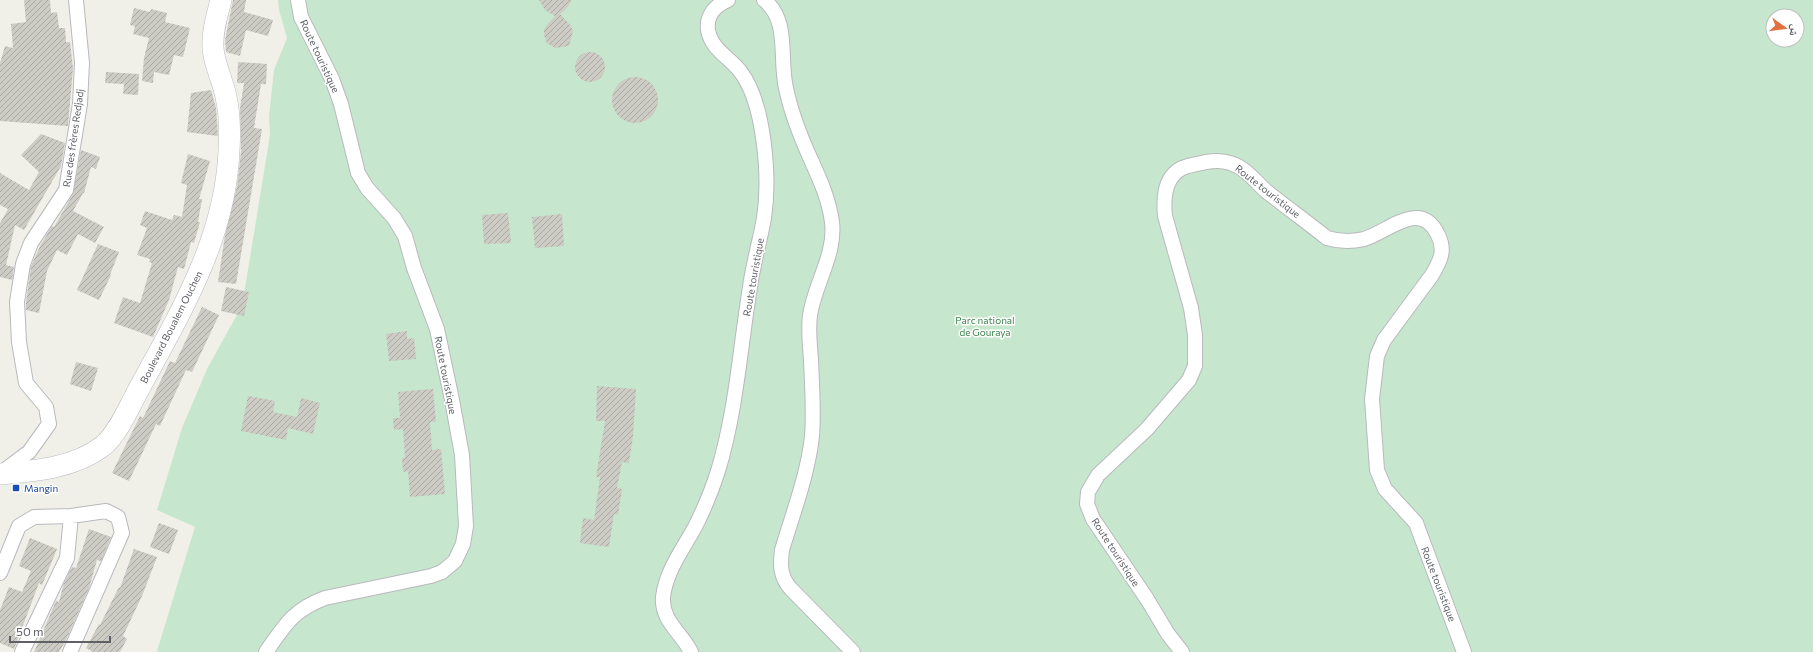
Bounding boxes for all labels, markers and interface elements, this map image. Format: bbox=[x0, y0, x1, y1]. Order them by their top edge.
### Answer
north arrow bbox=[1765, 8, 1805, 48]
street label: Route touristique bbox=[298, 18, 342, 94]
text: ش bbox=[1785, 23, 1803, 38]
street label: Rue des frères Redjadj bbox=[60, 88, 86, 188]
street label: Route touristique bbox=[1233, 162, 1303, 220]
street label: Route touristique bbox=[740, 237, 766, 317]
street label: Boulevard Boualem Ouchen bbox=[137, 269, 205, 385]
park label: Parc national de Gouraya bbox=[955, 314, 1015, 338]
street label: Route touristique bbox=[433, 335, 459, 415]
place label: Mangin bbox=[24, 482, 58, 494]
marker: Mangin bbox=[11, 483, 21, 493]
street label: Route touristique bbox=[1089, 516, 1143, 588]
street label: Route touristique bbox=[1419, 545, 1459, 623]
scale bar bbox=[10, 618, 110, 644]
text: 50 m bbox=[16, 624, 44, 638]

